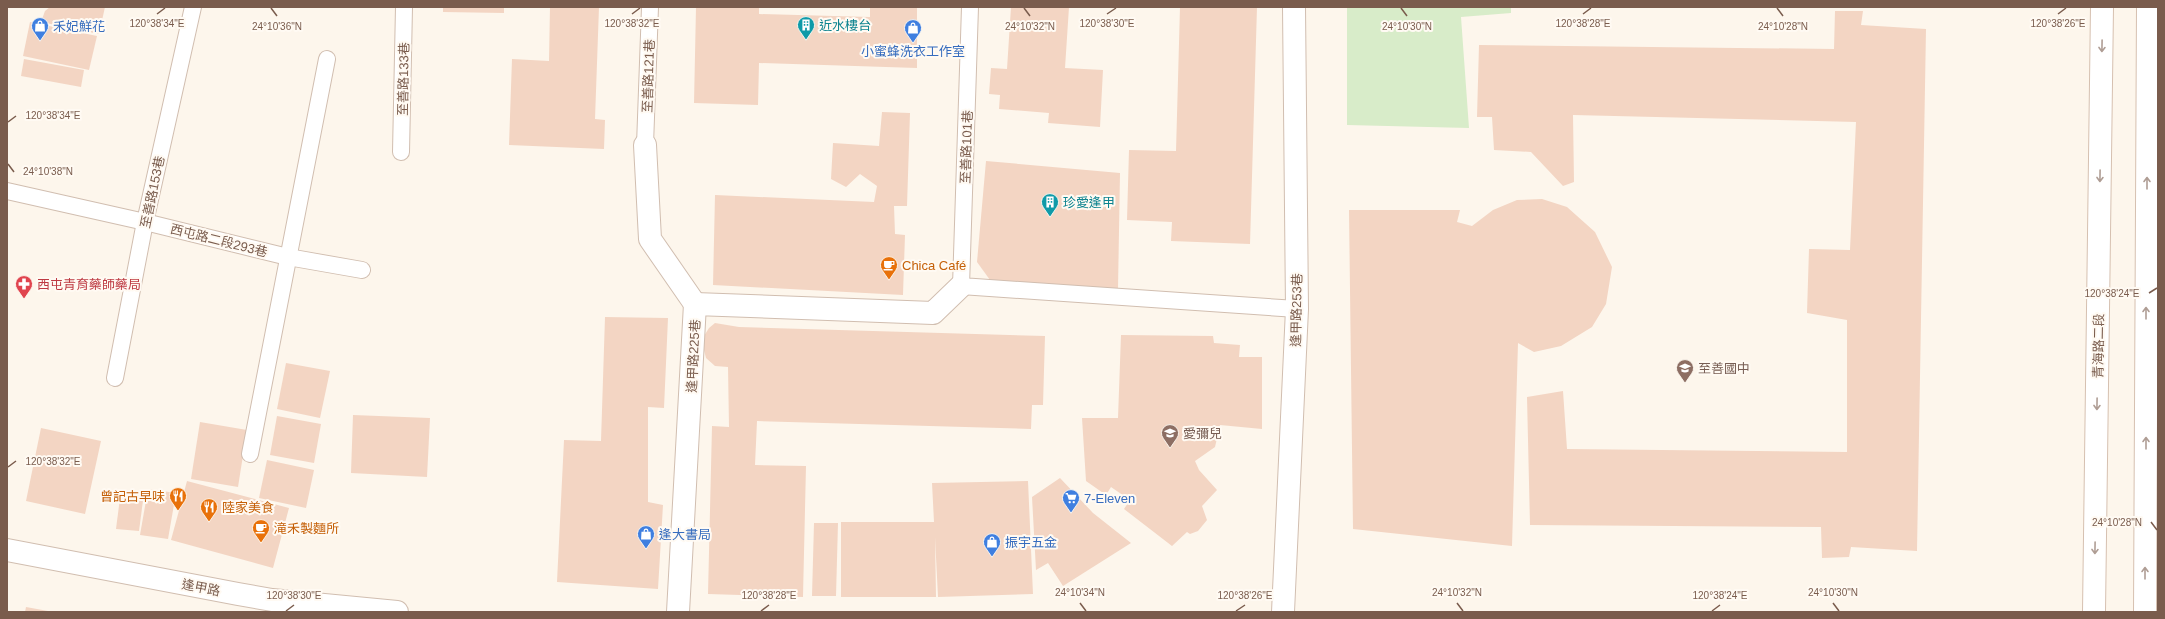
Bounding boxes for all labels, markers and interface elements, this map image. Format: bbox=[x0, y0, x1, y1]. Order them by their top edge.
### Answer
building icon: 近水樓台 bbox=[796, 15, 816, 40]
shop icon: 禾妃鮮花 bbox=[30, 16, 50, 41]
text: 120°38'34"E bbox=[129, 18, 185, 29]
text: 120°38'32"E bbox=[604, 18, 660, 29]
place label: 近水樓台 bbox=[819, 18, 871, 33]
shop icon: 小蜜蜂洗衣工作室 bbox=[903, 18, 923, 43]
text: 120°38'30"E bbox=[1079, 18, 1135, 29]
text: 120°38'28"E bbox=[1555, 18, 1611, 29]
text: 120°38'26"E bbox=[2030, 18, 2086, 29]
place label: 禾妃鮮花 bbox=[53, 19, 105, 34]
text: 24°10'36"N bbox=[252, 21, 302, 32]
text: 24°10'32"N bbox=[1005, 21, 1055, 32]
text: 24°10'30"N bbox=[1382, 21, 1432, 32]
text: 24°10'28"N bbox=[1758, 21, 1808, 32]
street label: 至善路121巷 bbox=[640, 39, 657, 113]
one-way arrow bbox=[2098, 39, 2106, 52]
street label: 至善路133巷 bbox=[395, 42, 412, 116]
place label: 小蜜蜂洗衣工作室 bbox=[861, 44, 965, 59]
text: 120°38'34"E bbox=[25, 110, 81, 121]
street label: 至善路101巷 bbox=[958, 110, 975, 184]
street label: 至善路153巷 bbox=[137, 154, 167, 230]
text: 24°10'38"N bbox=[23, 166, 73, 177]
one-way arrow bbox=[2096, 169, 2104, 182]
one-way arrow bbox=[2143, 177, 2151, 190]
building icon: 珍愛逢甲 bbox=[1040, 192, 1060, 217]
place label: 珍愛逢甲 bbox=[1063, 195, 1115, 210]
street label: 西屯路二段293巷 bbox=[169, 221, 269, 260]
cafe icon: Chica Café bbox=[879, 255, 899, 280]
place label: Chica Café bbox=[902, 258, 966, 273]
street label: 逢甲路253巷 bbox=[1288, 273, 1305, 347]
pharmacy icon: 西屯青育藥師藥局 bbox=[14, 274, 34, 299]
place label: 西屯青育藥師藥局 bbox=[37, 277, 141, 292]
text: 120°38'24"E bbox=[2084, 288, 2140, 299]
one-way arrow bbox=[2143, 307, 2150, 320]
street label: 青海路二段 bbox=[2090, 313, 2107, 379]
street label: 逢甲路225巷 bbox=[684, 319, 703, 393]
school or university icon: 至善國中 bbox=[1675, 358, 1695, 383]
place label: 至善國中 bbox=[1698, 361, 1750, 376]
one-way arrow bbox=[2093, 397, 2101, 410]
school or university icon: 愛彌兒 bbox=[1160, 423, 1180, 448]
place label: 愛彌兒 bbox=[1183, 426, 1222, 441]
one-way arrow bbox=[2142, 437, 2150, 450]
text: 120°38'32"E bbox=[25, 456, 81, 467]
restaurant icon: 曾記古早味 bbox=[168, 486, 188, 511]
supermarket icon: 7-Eleven bbox=[1061, 488, 1081, 513]
place label: 曾記古早味 bbox=[100, 489, 165, 504]
place label: 7-Eleven bbox=[1084, 491, 1135, 506]
restaurant icon: 陸家美食 bbox=[199, 497, 219, 522]
place label: 陸家美食 bbox=[222, 500, 274, 515]
text: 24°10'28"N bbox=[2092, 517, 2142, 528]
cafe icon: 滝禾製麵所 bbox=[251, 518, 271, 543]
place label: 滝禾製麵所 bbox=[274, 521, 339, 536]
shop icon: 逢大書局 bbox=[636, 524, 656, 549]
place label: 逢大書局 bbox=[659, 527, 711, 542]
shop icon: 振宇五金 bbox=[982, 532, 1002, 557]
place label: 振宇五金 bbox=[1005, 535, 1057, 550]
one-way arrow bbox=[2091, 541, 2099, 554]
one-way arrow bbox=[2141, 567, 2149, 580]
street label: 逢甲路 bbox=[180, 576, 221, 599]
text: 24°10'34"N bbox=[1055, 587, 1105, 598]
text: 24°10'32"N bbox=[1432, 587, 1482, 598]
text: 24°10'30"N bbox=[1808, 587, 1858, 598]
text: 120°38'30"E bbox=[266, 590, 322, 601]
text: 120°38'28"E bbox=[741, 590, 797, 601]
text: 120°38'26"E bbox=[1217, 590, 1273, 601]
text: 120°38'24"E bbox=[1692, 590, 1748, 601]

